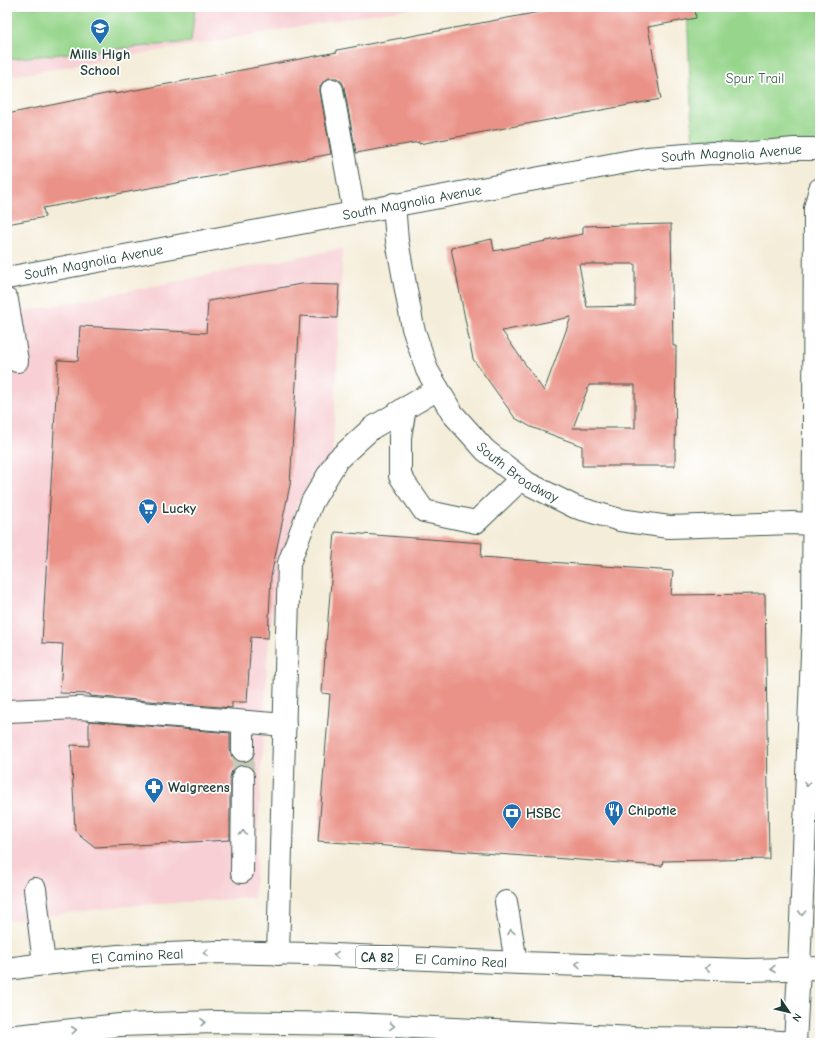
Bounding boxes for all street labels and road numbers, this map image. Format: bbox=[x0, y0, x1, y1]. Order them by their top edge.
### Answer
street label: South Magnolia Avenue bbox=[661, 141, 802, 166]
street label: South Magnolia Avenue bbox=[341, 181, 483, 224]
street label: South Magnolia Avenue bbox=[23, 241, 164, 284]
street label: South Broadway bbox=[473, 438, 562, 507]
street label: El Camino Real bbox=[90, 945, 184, 968]
road number: CA 82 bbox=[356, 946, 398, 968]
street label: El Camino Real bbox=[415, 950, 507, 971]

